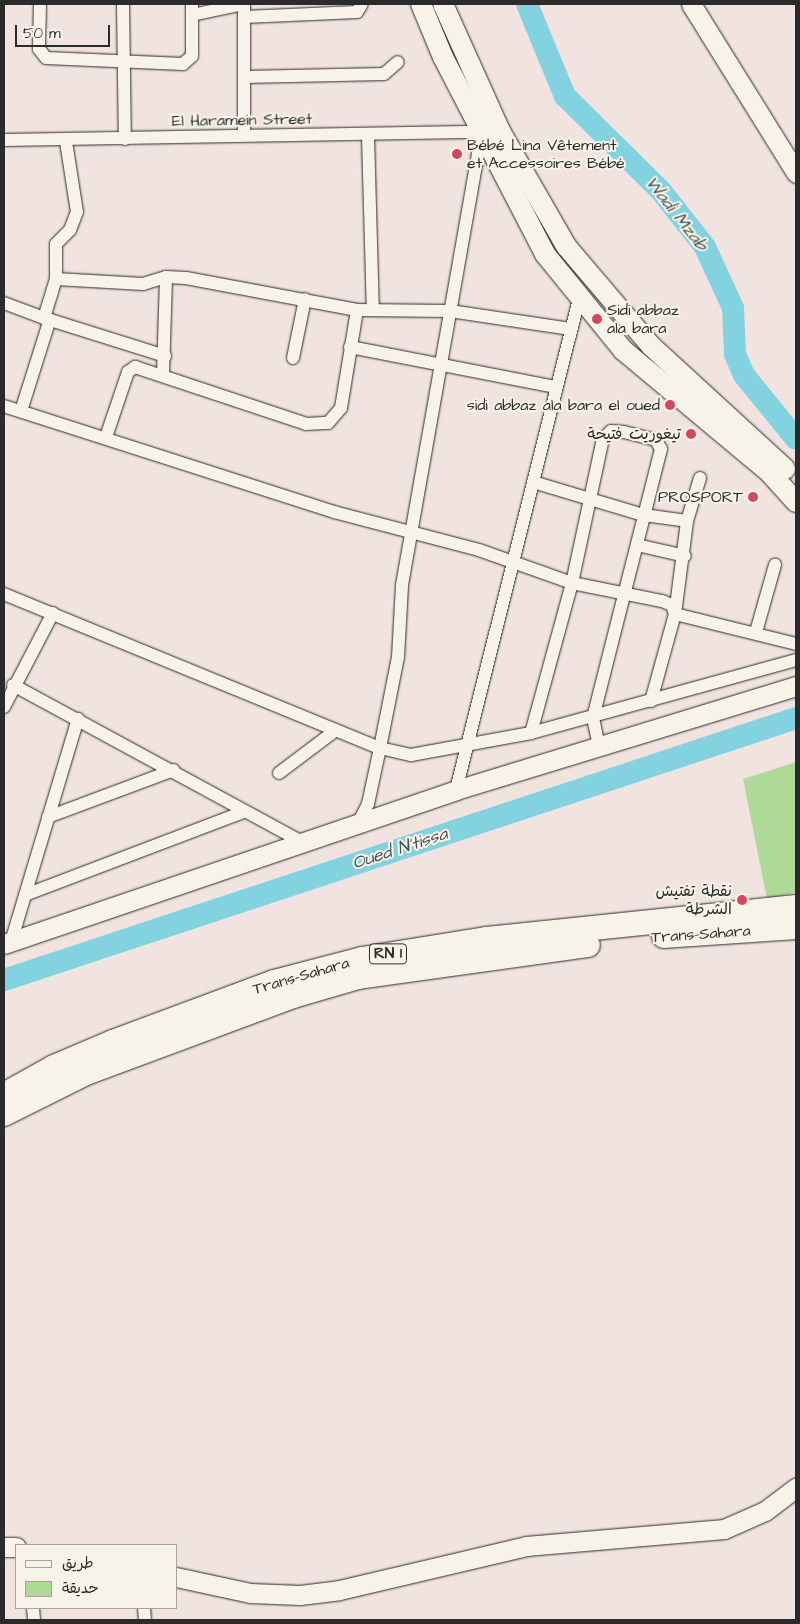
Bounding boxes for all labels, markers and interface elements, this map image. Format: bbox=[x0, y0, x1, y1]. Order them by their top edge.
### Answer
scale bar bbox=[18, 15, 112, 47]
text: 50 m bbox=[23, 23, 61, 44]
street label: El Haramein Street bbox=[172, 109, 312, 131]
place label: Bébé Lina Vêtement et Accessoires Bébé bbox=[467, 135, 625, 173]
marker: Bébé Lina Vêtement et Accessoires Bébé bbox=[451, 148, 463, 160]
water label: Wadi Mzab bbox=[640, 173, 712, 255]
place label: Sidi abbaz ala bara bbox=[607, 300, 679, 338]
marker: Sidi abbaz ala bara bbox=[591, 313, 603, 325]
place label: sidi abbaz ala bara el oued bbox=[467, 395, 660, 415]
marker: sidi abbaz ala bara el oued bbox=[664, 399, 676, 411]
place label: تيغوريت فتيحة bbox=[587, 424, 681, 444]
marker: تيغوريت فتيحة bbox=[685, 428, 697, 440]
place label: PROSPORT bbox=[658, 487, 743, 507]
marker: PROSPORT bbox=[747, 491, 759, 503]
water label: Oued N'tissa bbox=[350, 823, 450, 875]
place label: نقطة تفتيش الشرطة bbox=[655, 881, 732, 919]
marker: نقطة تفتيش الشرطة bbox=[736, 894, 748, 906]
street label: Trans-Sahara bbox=[651, 921, 751, 947]
road number: RN 1 bbox=[368, 942, 408, 966]
street label: Trans-Sahara bbox=[251, 953, 351, 999]
legend bbox=[15, 1544, 178, 1609]
text: طريق bbox=[62, 1553, 94, 1574]
text: حديقة bbox=[62, 1578, 99, 1599]

